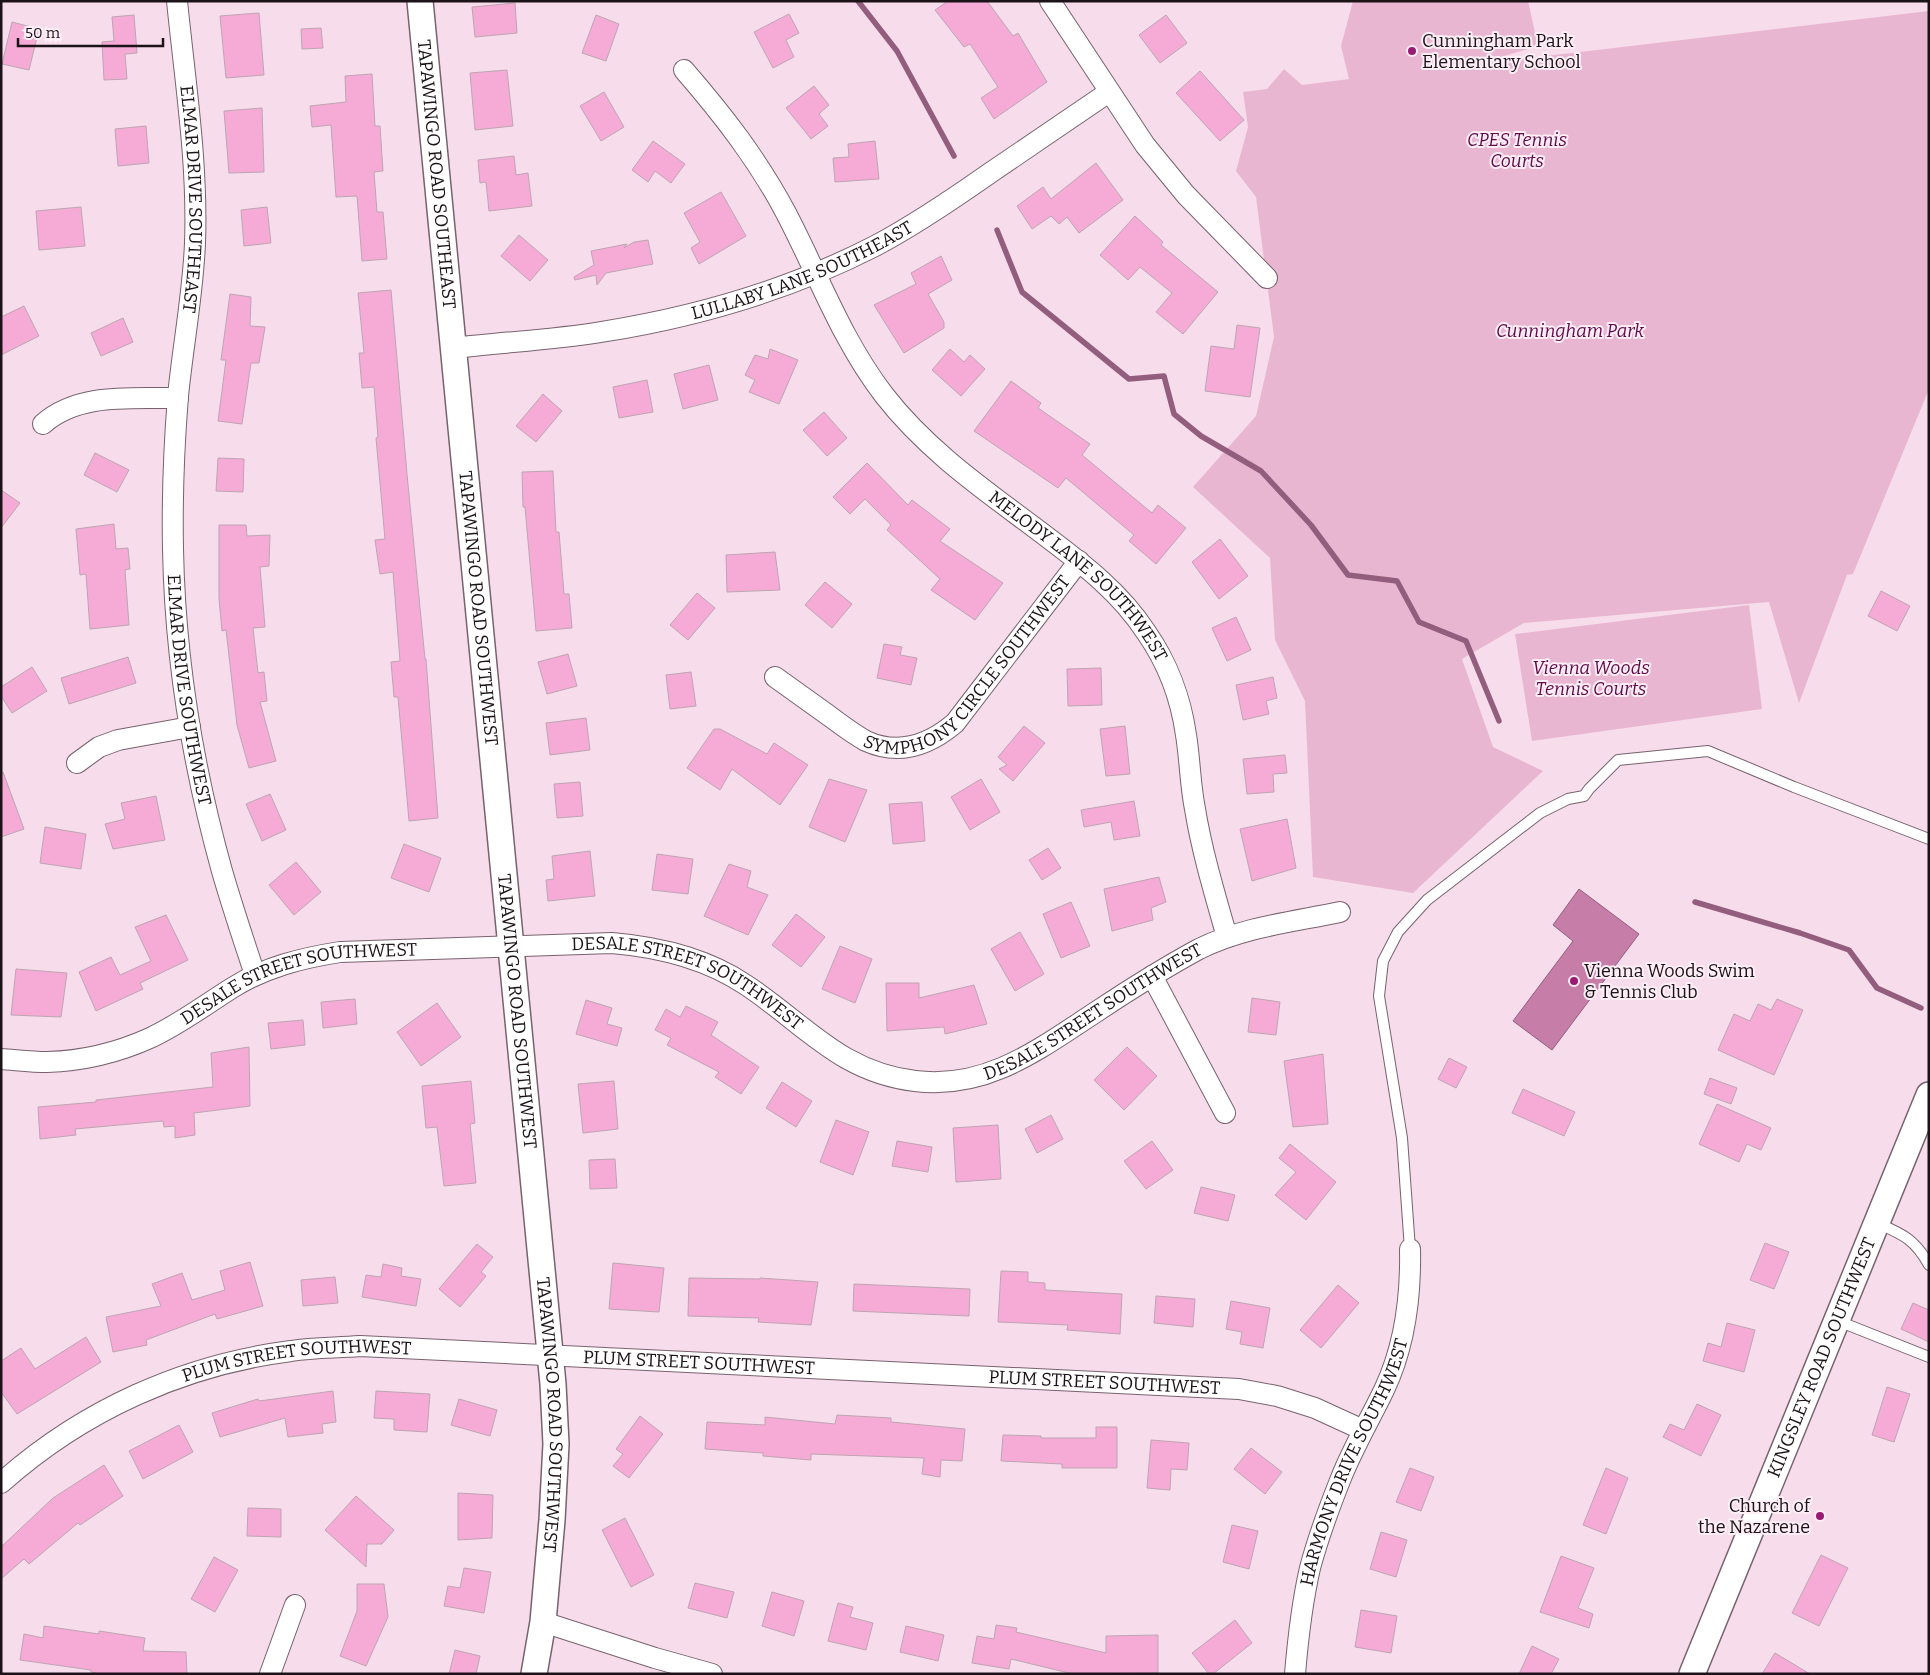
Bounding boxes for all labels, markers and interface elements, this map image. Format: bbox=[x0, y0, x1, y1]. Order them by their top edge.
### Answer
scale bar bbox=[18, 15, 162, 47]
text: 50 m bbox=[25, 24, 61, 42]
place label: Cunningham Park Elementary School bbox=[1422, 30, 1581, 73]
street label: TAPAWINGO ROAD SOUTHEAST bbox=[413, 39, 461, 310]
marker: Cunningham Park Elementary School bbox=[1406, 45, 1418, 57]
street label: ELMAR DRIVE SOUTHEAST bbox=[175, 84, 206, 315]
park label: CPES Tennis Courts bbox=[1467, 129, 1567, 172]
street label: LULLABY LANE SOUTHEAST bbox=[689, 216, 917, 324]
park label: Cunningham Park bbox=[1496, 320, 1644, 342]
street label: TAPAWINGO ROAD SOUTHWEST bbox=[454, 470, 503, 747]
street label: MELODY LANE SOUTHWEST bbox=[984, 486, 1172, 665]
street label: SYMPHONY CIRCLE SOUTHWEST bbox=[860, 571, 1075, 759]
street label: ELMAR DRIVE SOUTHWEST bbox=[163, 574, 216, 808]
park label: Vienna Woods Tennis Courts bbox=[1532, 657, 1650, 700]
street label: TAPAWINGO ROAD SOUTHWEST bbox=[493, 873, 541, 1150]
street label: DESALE STREET SOUTHWEST bbox=[571, 932, 808, 1035]
street label: DESALE STREET SOUTHWEST bbox=[177, 938, 418, 1029]
street label: DESALE STREET SOUTHWEST bbox=[981, 938, 1206, 1085]
place label: Vienna Woods Swim & Tennis Club bbox=[1584, 960, 1755, 1003]
marker: Vienna Woods Swim & Tennis Club bbox=[1568, 975, 1580, 987]
street label: KINGSLEY ROAD SOUTHWEST bbox=[1763, 1234, 1881, 1481]
street label: TAPAWINGO ROAD SOUTHWEST bbox=[532, 1276, 567, 1554]
street label: PLUM STREET SOUTHWEST bbox=[179, 1335, 412, 1387]
street label: HARMONY DRIVE SOUTHWEST bbox=[1296, 1336, 1413, 1588]
street label: PLUM STREET SOUTHWEST bbox=[583, 1346, 816, 1379]
street label: PLUM STREET SOUTHWEST bbox=[988, 1366, 1221, 1399]
place label: Church of the Nazarene bbox=[1698, 1495, 1812, 1538]
marker: Church of the Nazarene bbox=[1814, 1510, 1826, 1522]

